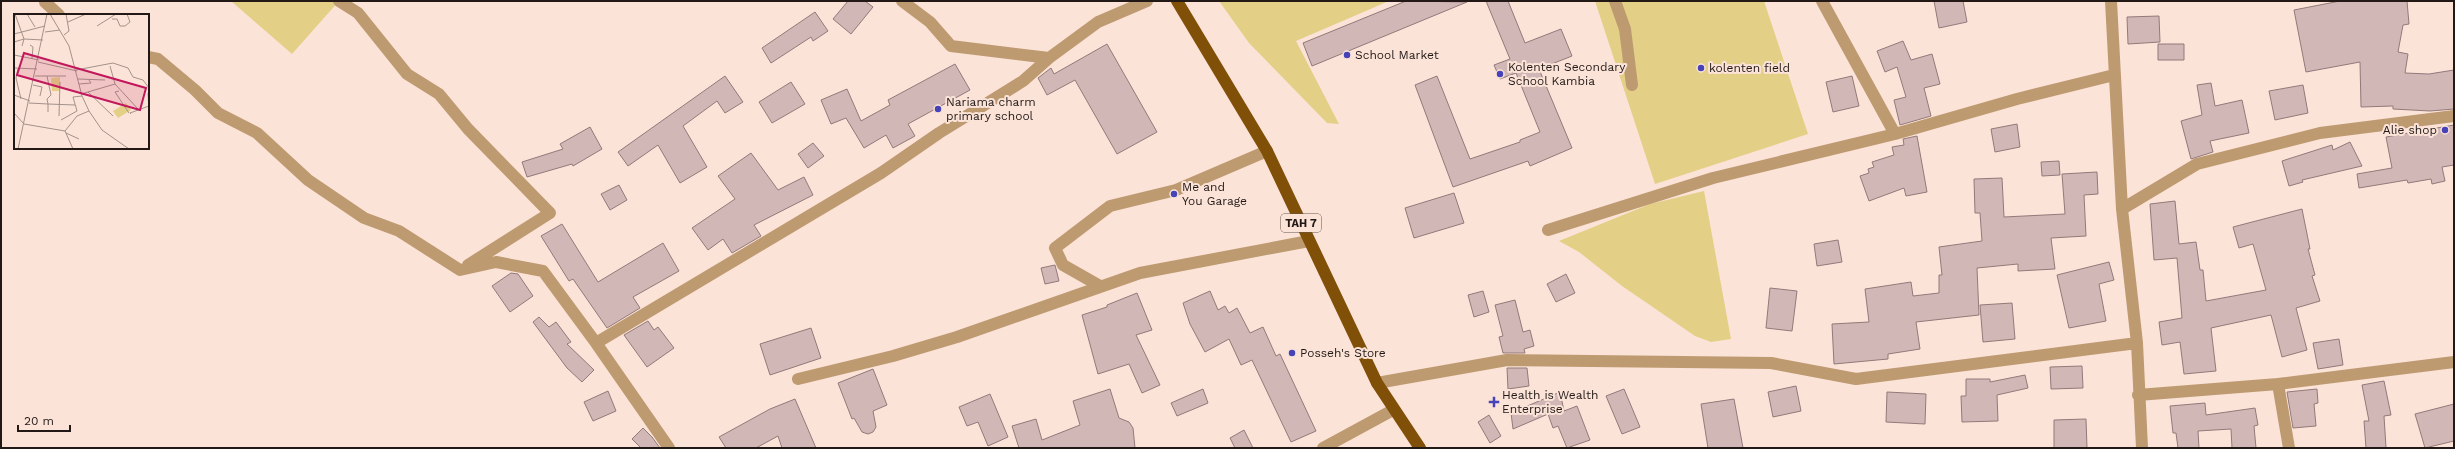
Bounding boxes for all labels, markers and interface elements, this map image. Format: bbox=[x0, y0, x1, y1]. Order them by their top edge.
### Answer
inset map bbox=[14, 14, 149, 149]
place label: School Market bbox=[1355, 48, 1439, 62]
marker: School Market bbox=[1342, 50, 1352, 60]
place label: Kolenten Secondary School Kambia bbox=[1508, 60, 1626, 88]
place label: kolenten field bbox=[1709, 61, 1790, 75]
marker: kolenten field bbox=[1696, 63, 1706, 73]
marker: Kolenten Secondary School Kambia bbox=[1495, 69, 1505, 79]
place label: Nariama charm primary school bbox=[946, 95, 1036, 123]
marker: Nariama charm primary school bbox=[933, 104, 943, 114]
place label: Alie shop bbox=[2383, 123, 2437, 137]
marker: Alie shop bbox=[2440, 125, 2450, 135]
place label: Me and You Garage bbox=[1182, 180, 1247, 208]
marker: Me and You Garage bbox=[1169, 189, 1179, 199]
road number: TAH 7 bbox=[1281, 214, 1321, 232]
place label: Posseh's Store bbox=[1300, 346, 1386, 360]
marker: Posseh's Store bbox=[1287, 348, 1297, 358]
place label: Health is Wealth Enterprise bbox=[1502, 388, 1598, 416]
marker: Health is Wealth Enterprise bbox=[1489, 397, 1499, 407]
scale bar bbox=[18, 407, 70, 433]
text: 20 m bbox=[24, 414, 54, 428]

